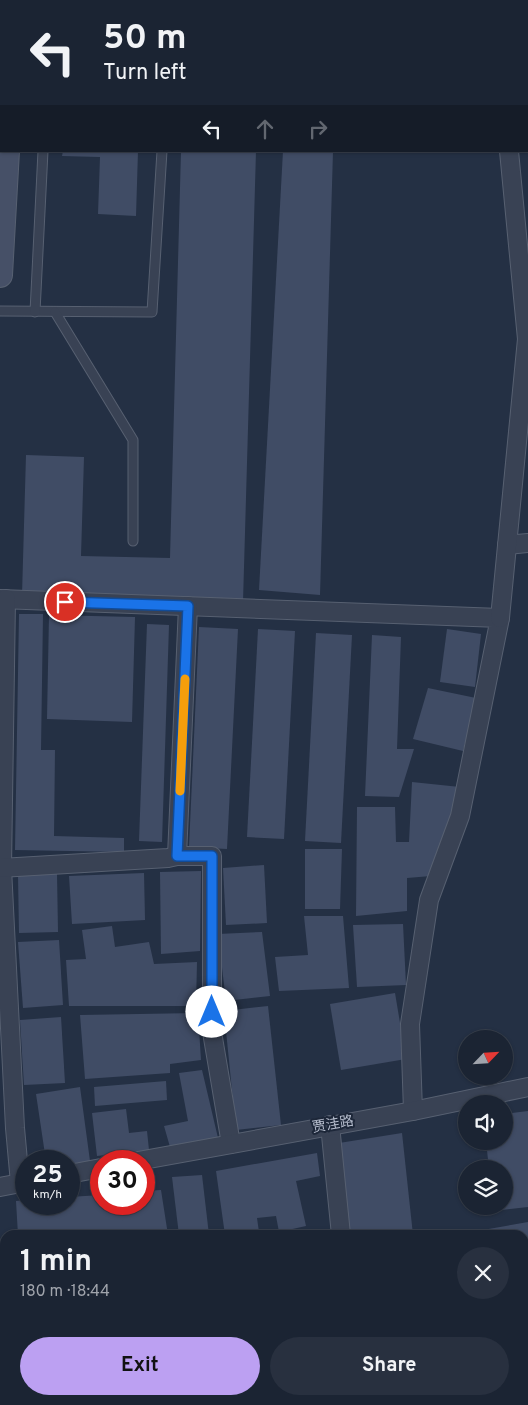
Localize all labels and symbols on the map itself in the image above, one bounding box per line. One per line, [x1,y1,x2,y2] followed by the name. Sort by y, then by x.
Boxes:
[44,581,86,623] pin
[185,985,237,1037] position arrow
[458,1030,512,1085] north arrow
[311,1113,355,1137] street label: 贾洼路
[90,1150,155,1215] speed limit sign: 30

